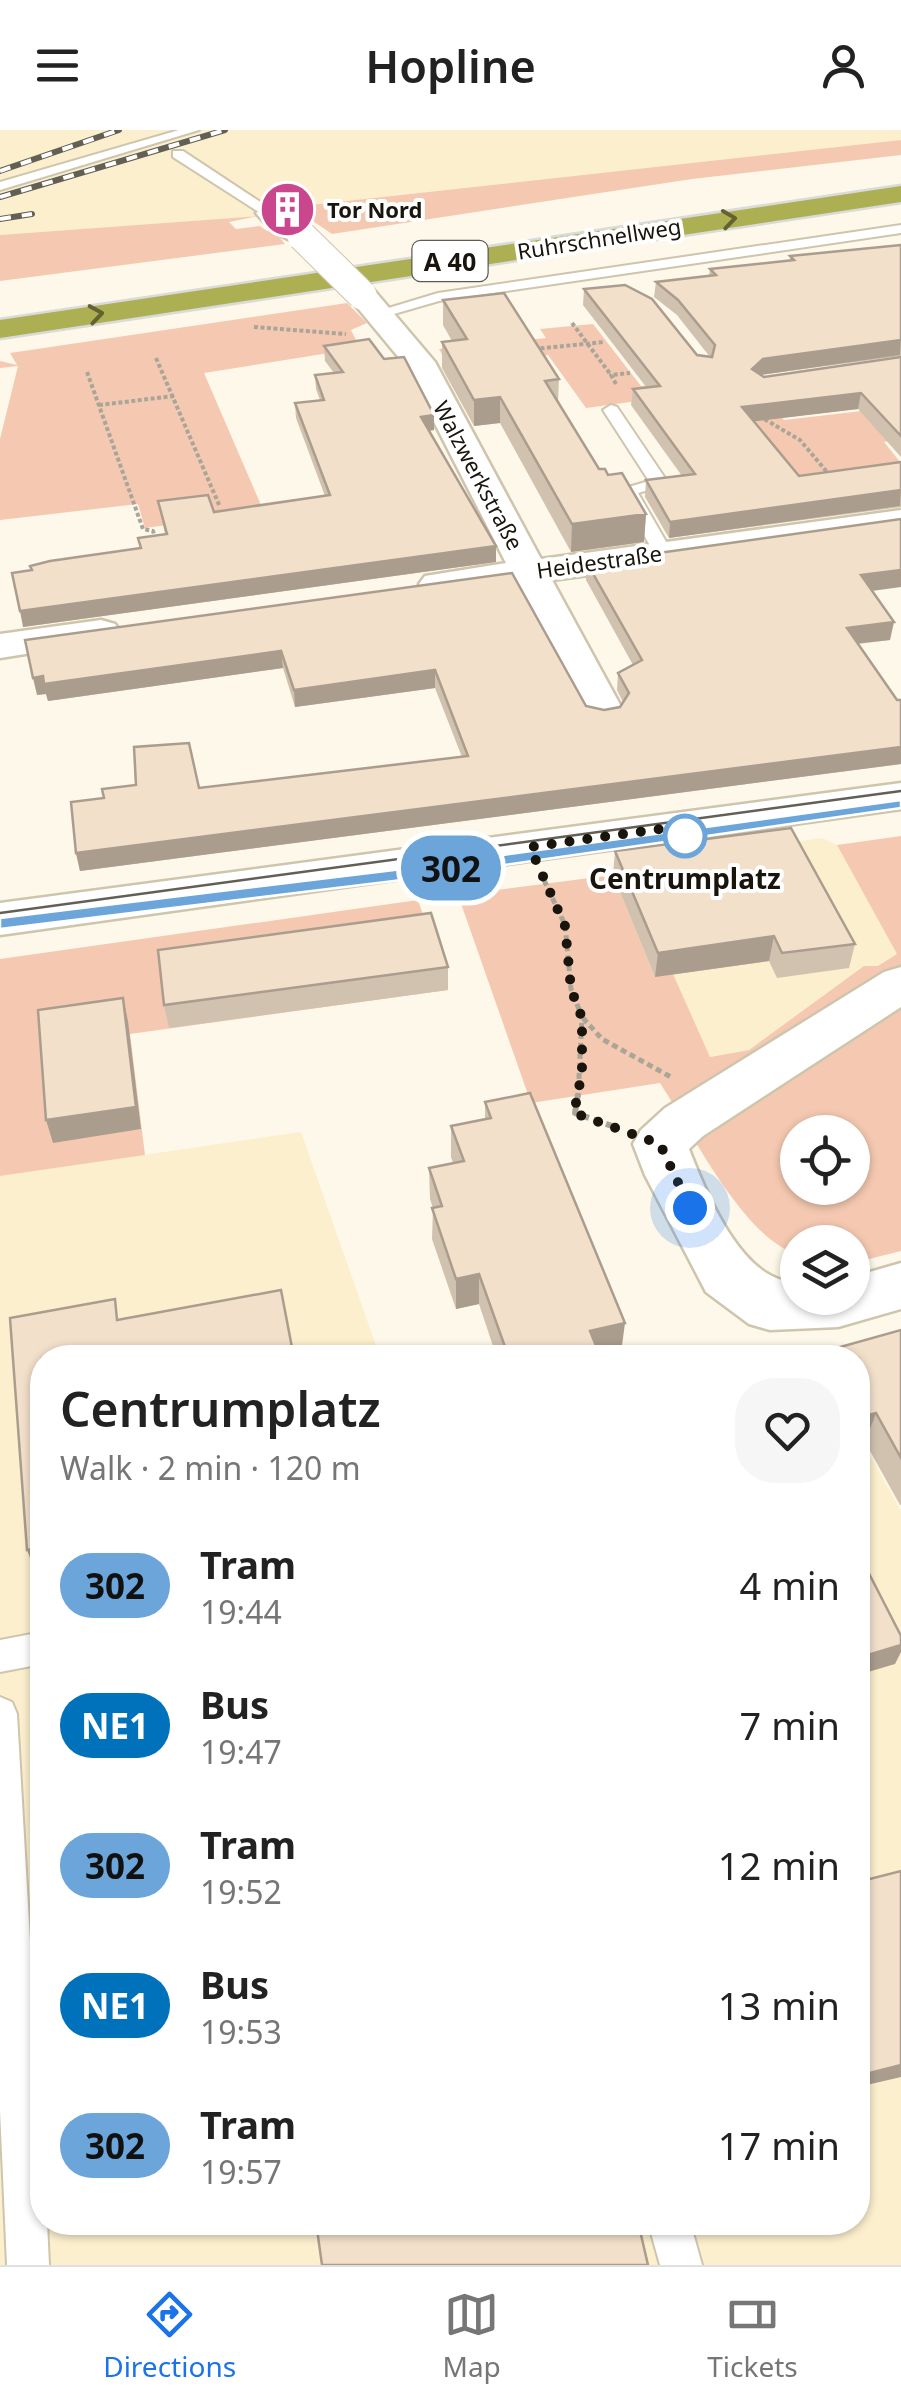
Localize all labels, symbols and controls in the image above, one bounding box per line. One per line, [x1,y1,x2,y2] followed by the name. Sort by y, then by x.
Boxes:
[365,35,536,96] text: Hopline
[30,38,85,93] icon: menu
[816,38,871,93] icon: person
[258,179,318,239] building icon: Tor Nord
[327,194,422,224] place label: Tor Nord
[721,209,738,230] one-way arrow
[515,210,683,266] street label: Ruhrschnellweg
[412,241,488,281] road number: A 40
[88,305,105,326] one-way arrow
[427,395,531,555] street label: Walzwerkstraße
[534,537,664,585] street label: Heidestraße
[664,815,706,857] marker: Centrumplatz
[394,836,508,900] line badge: 302
[421,845,481,892] text: 302
[589,859,781,897] place label: Centrumplatz
[780,1115,870,1315] map controls
[780,1115,870,1205] button: locate
[665,1183,715,1233] your location
[780,1225,870,1315] button: layers
[60,1376,381,1441] text: Centrumplatz
[735,1378,840,1483] button: heart
[60,1446,361,1489] text: Walk · 2 min · 120 m
[200,1538,296,1590] text: Tram
[740,1559,840,1611] text: 4 min
[85,1562,145,1609] text: 302
[200,1590,282,1633] text: 19:44
[200,1678,269,1730] text: Bus
[740,1699,840,1751] text: 7 min
[81,1702,149,1749] text: NE1
[200,1730,282,1773] text: 19:47
[200,1818,296,1870] text: Tram
[718,1839,840,1891] text: 12 min
[85,1842,145,1889] text: 302
[200,1870,282,1913] text: 19:52
[200,1958,269,2010] text: Bus
[718,1979,840,2031] text: 13 min
[81,1982,149,2029] text: NE1
[200,2010,282,2053] text: 19:53
[200,2098,296,2150] text: Tram
[718,2119,840,2171] text: 17 min
[85,2122,145,2169] text: 302
[200,2150,282,2193] text: 19:57
[103,2287,236,2385] tab: Directions
[443,2287,501,2385] tab: Map
[707,2287,798,2385] tab: Tickets

